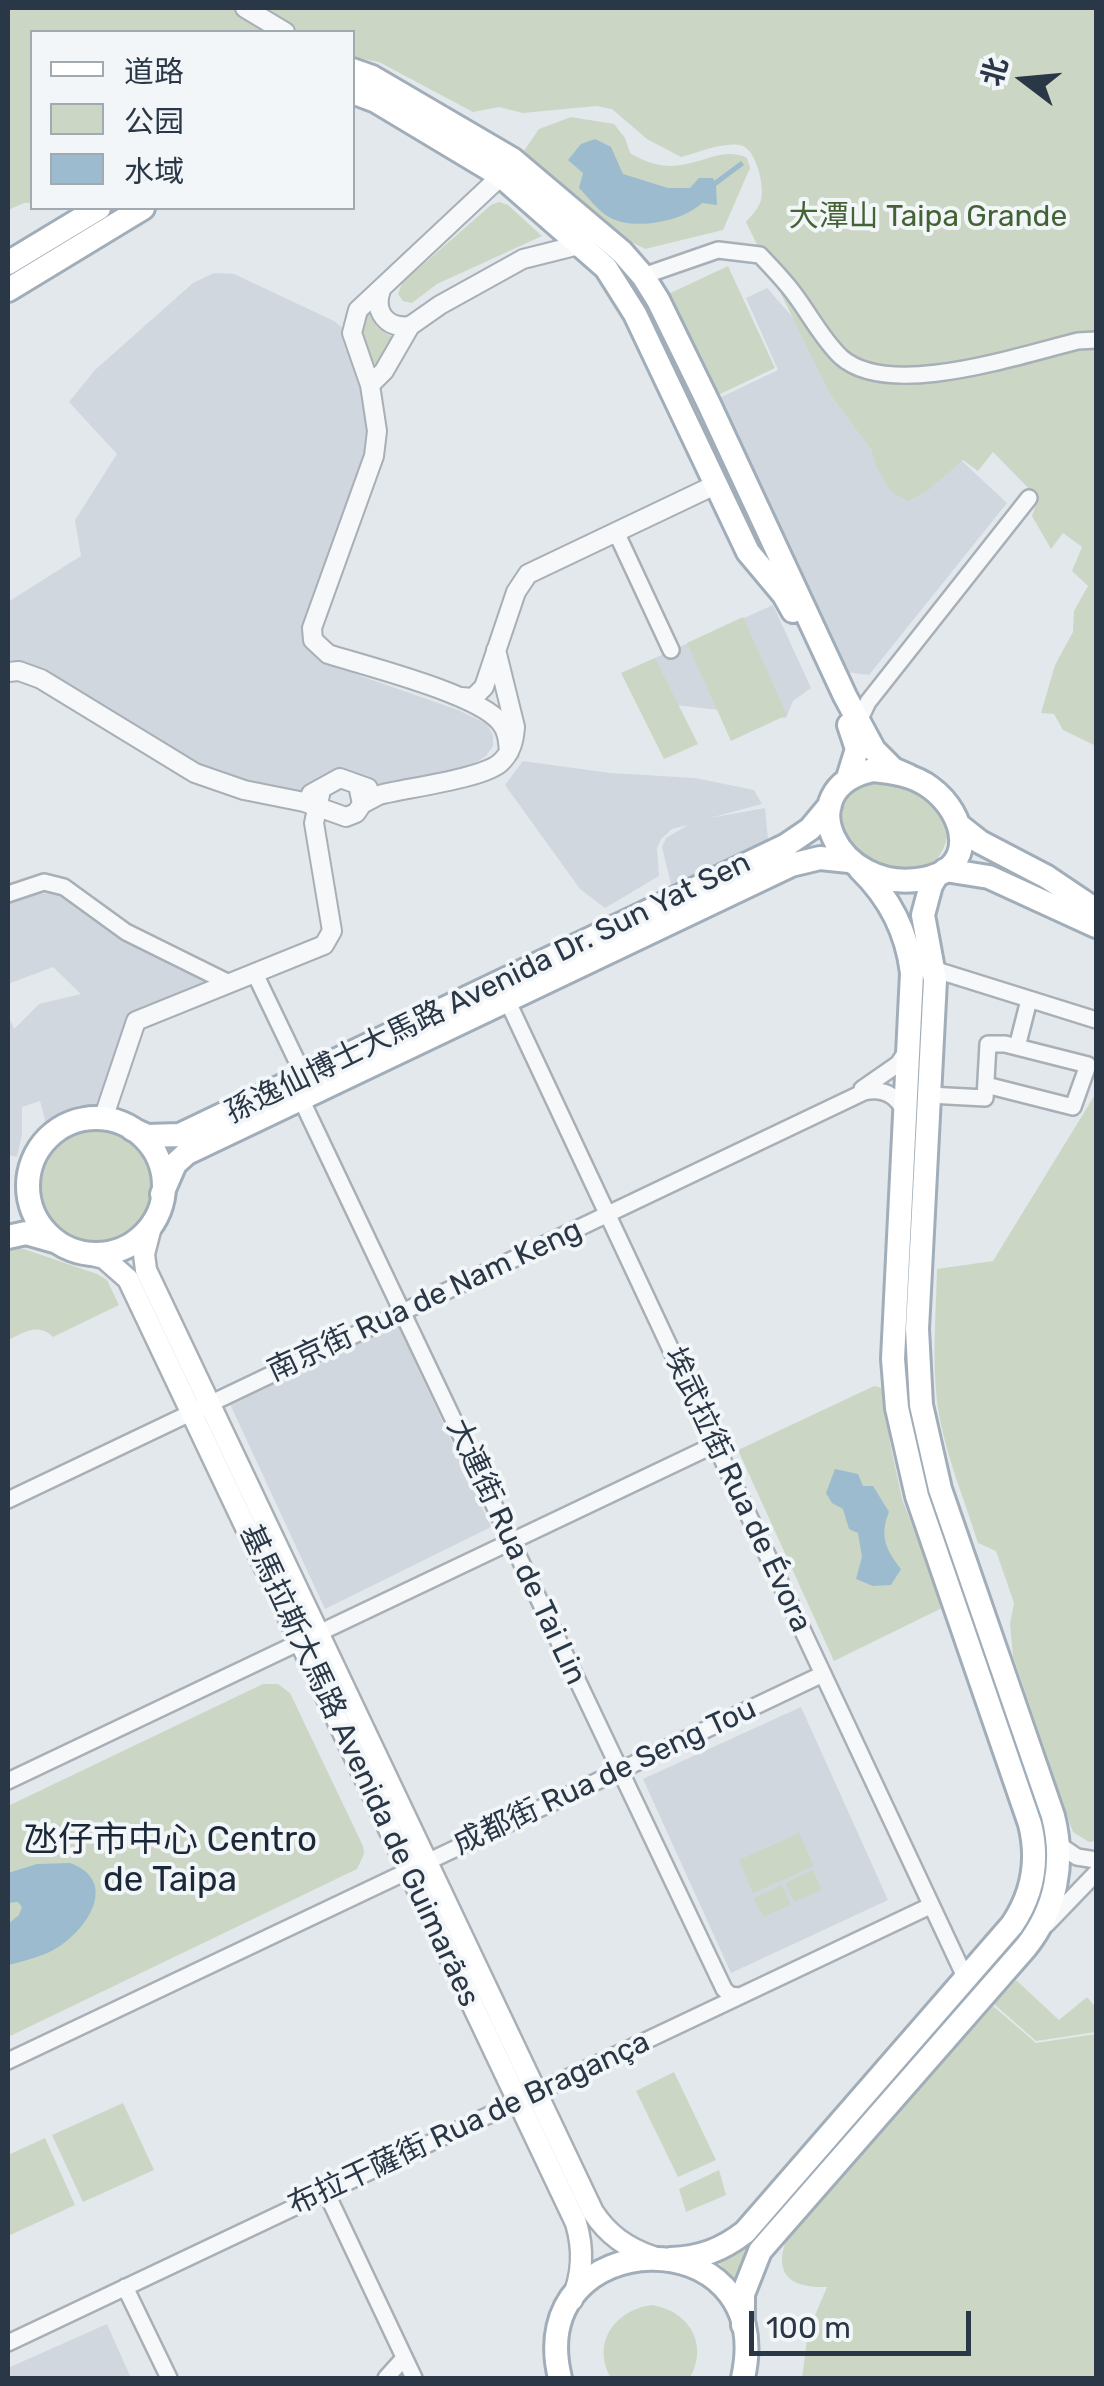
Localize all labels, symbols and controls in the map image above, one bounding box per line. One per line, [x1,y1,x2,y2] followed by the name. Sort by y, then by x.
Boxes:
[30,30,355,210] legend
[974,30,1074,130] north arrow
[124,54,184,90] text: 道路
[975,54,1014,90] text: 北
[124,104,184,140] text: 公园
[124,154,184,190] text: 水域
[789,199,1067,235] park label: 大潭山 Taipa Grande
[220,845,756,1131] street label: 孫逸仙博士大馬路 Avenida Dr. Sun Yat Sen
[262,1212,588,1390] street label: 南京街 Rua de Nam Keng
[655,1342,819,1638] street label: 埃武拉街 Rua de Évora
[439,1413,593,1691] street label: 大連街 Rua de Tai Lin
[231,1519,487,2013] street label: 基馬拉斯大馬路 Avenida de Guimarães
[448,1691,762,1863] street label: 成都街 Rua de Seng Tou
[23,1820,317,1902] district label: 氹仔市中心 Centro de Taipa
[283,2024,655,2224] street label: 布拉干薩街 Rua de Bragança
[754,2291,976,2353] scale bar
[766,2310,851,2346] text: 100 m

